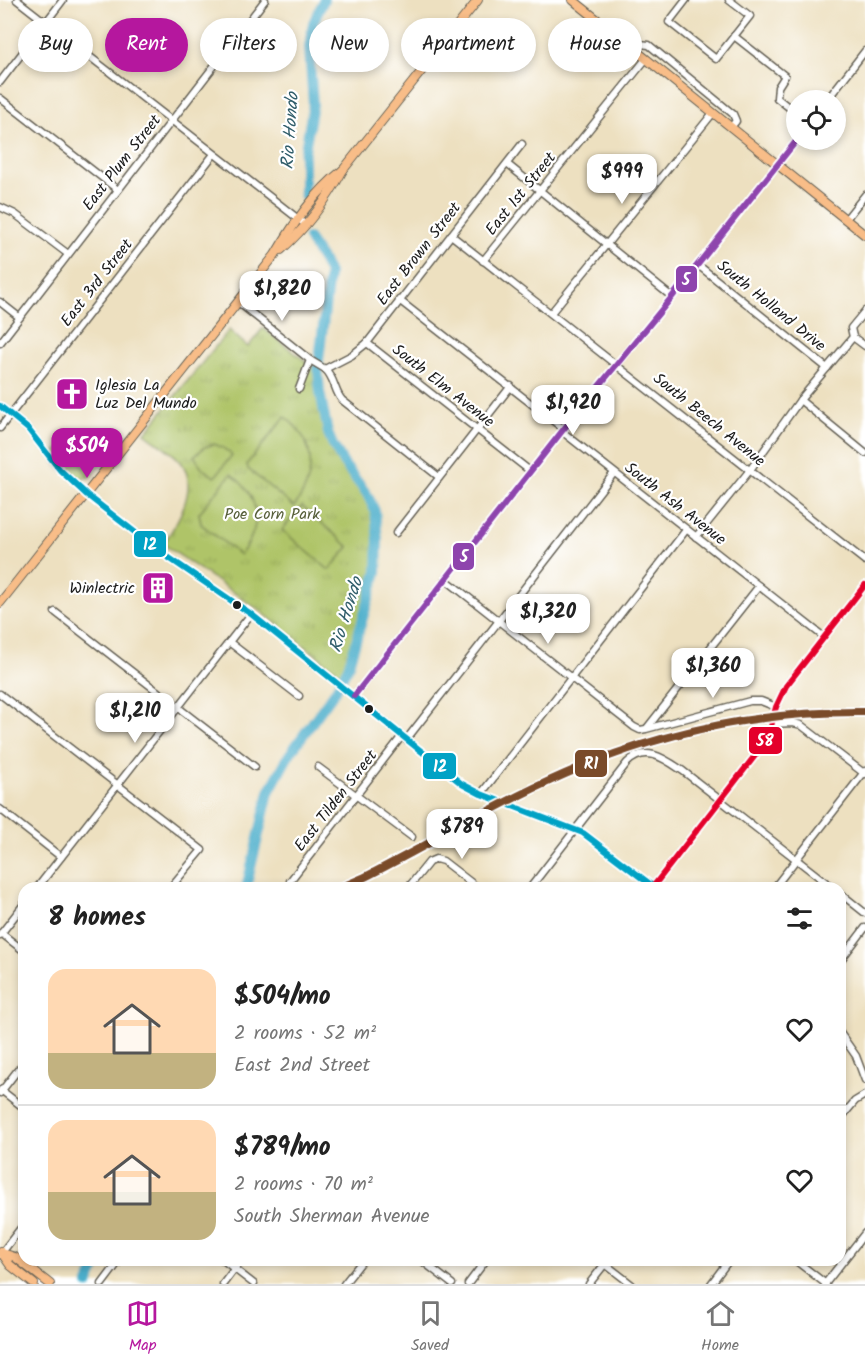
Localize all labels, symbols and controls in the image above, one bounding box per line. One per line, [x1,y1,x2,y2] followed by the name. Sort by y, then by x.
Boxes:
[18,18,93,72] chip: Buy
[105,18,188,72] chip: Rent
[200,18,297,72] chip: Filters
[309,18,389,72] chip: New
[401,18,536,72] chip: Apartment
[548,18,642,72] chip: House
[274,90,308,170] water label: Rio Hondo
[786,90,846,150] map controls
[786,90,846,150] button: locate
[76,109,168,217] street label: East Plum Street
[479,146,563,241] street label: East 1st Street
[586,154,658,205] pin: $999
[601,157,643,189] text: $999
[371,196,468,311] street label: East Brown Street
[55,233,140,332] street label: East 3rd Street
[711,254,831,358] street label: South Holland Drive
[675,265,698,293] line badge: 5
[681,268,692,293] text: 5
[233,271,331,322] pin: $1,820
[254,274,310,306] text: $1,820
[386,338,500,434] street label: South Elm Avenue
[647,367,771,473] street label: South Beech Avenue
[95,373,197,416] place label: Iglesia La Luz Del Mundo
[54,376,90,412] church icon: Iglesia La Luz Del Mundo
[524,385,622,436] pin: $1,920
[545,388,601,420] text: $1,920
[51,428,123,479] pin: $504
[65,431,109,463] text: $504
[619,456,731,552] street label: South Ash Avenue
[224,502,320,527] park label: Poe Corn Park
[133,530,167,558] line badge: 12
[143,533,157,558] text: 12
[452,542,475,571] line badge: 5
[459,545,470,570] text: 5
[140,570,176,606] building icon: Winlectric
[322,572,373,656] water label: Rio Hondo
[69,576,135,601] place label: Winlectric
[499,594,597,645] pin: $1,320
[520,597,576,629] text: $1,320
[231,599,243,611] unlabelled marker
[664,648,762,699] pin: $1,360
[685,651,741,683] text: $1,360
[86,693,184,744] pin: $1,210
[109,696,161,728] text: $1,210
[363,703,375,715] unlabelled marker
[748,726,783,755] line badge: 58
[755,729,774,754] text: 58
[288,744,384,857] street label: East Tilden Street
[574,749,608,778] line badge: R1
[422,752,457,780] line badge: 12
[584,752,598,777] text: R1
[433,755,447,780] text: 12
[426,809,498,860] pin: $789
[440,812,484,844] text: $789
[48,897,146,939] text: 8 homes
[783,902,816,935] icon: filters
[234,976,331,1018] text: $504/mo
[96,993,168,1065] icon: home
[783,1013,816,1046] icon: heart
[234,1018,376,1050] text: 2 rooms · 52 m²
[234,1050,370,1082] text: East 2nd Street
[234,1127,331,1169] text: $789/mo
[96,1144,168,1216] icon: home
[783,1164,816,1197] icon: heart
[234,1169,373,1201] text: 2 rooms · 70 m²
[234,1201,430,1233] text: South Sherman Avenue
[126,1297,159,1358] tab: Map
[411,1297,449,1358] tab: Saved
[701,1297,739,1358] tab: Home

